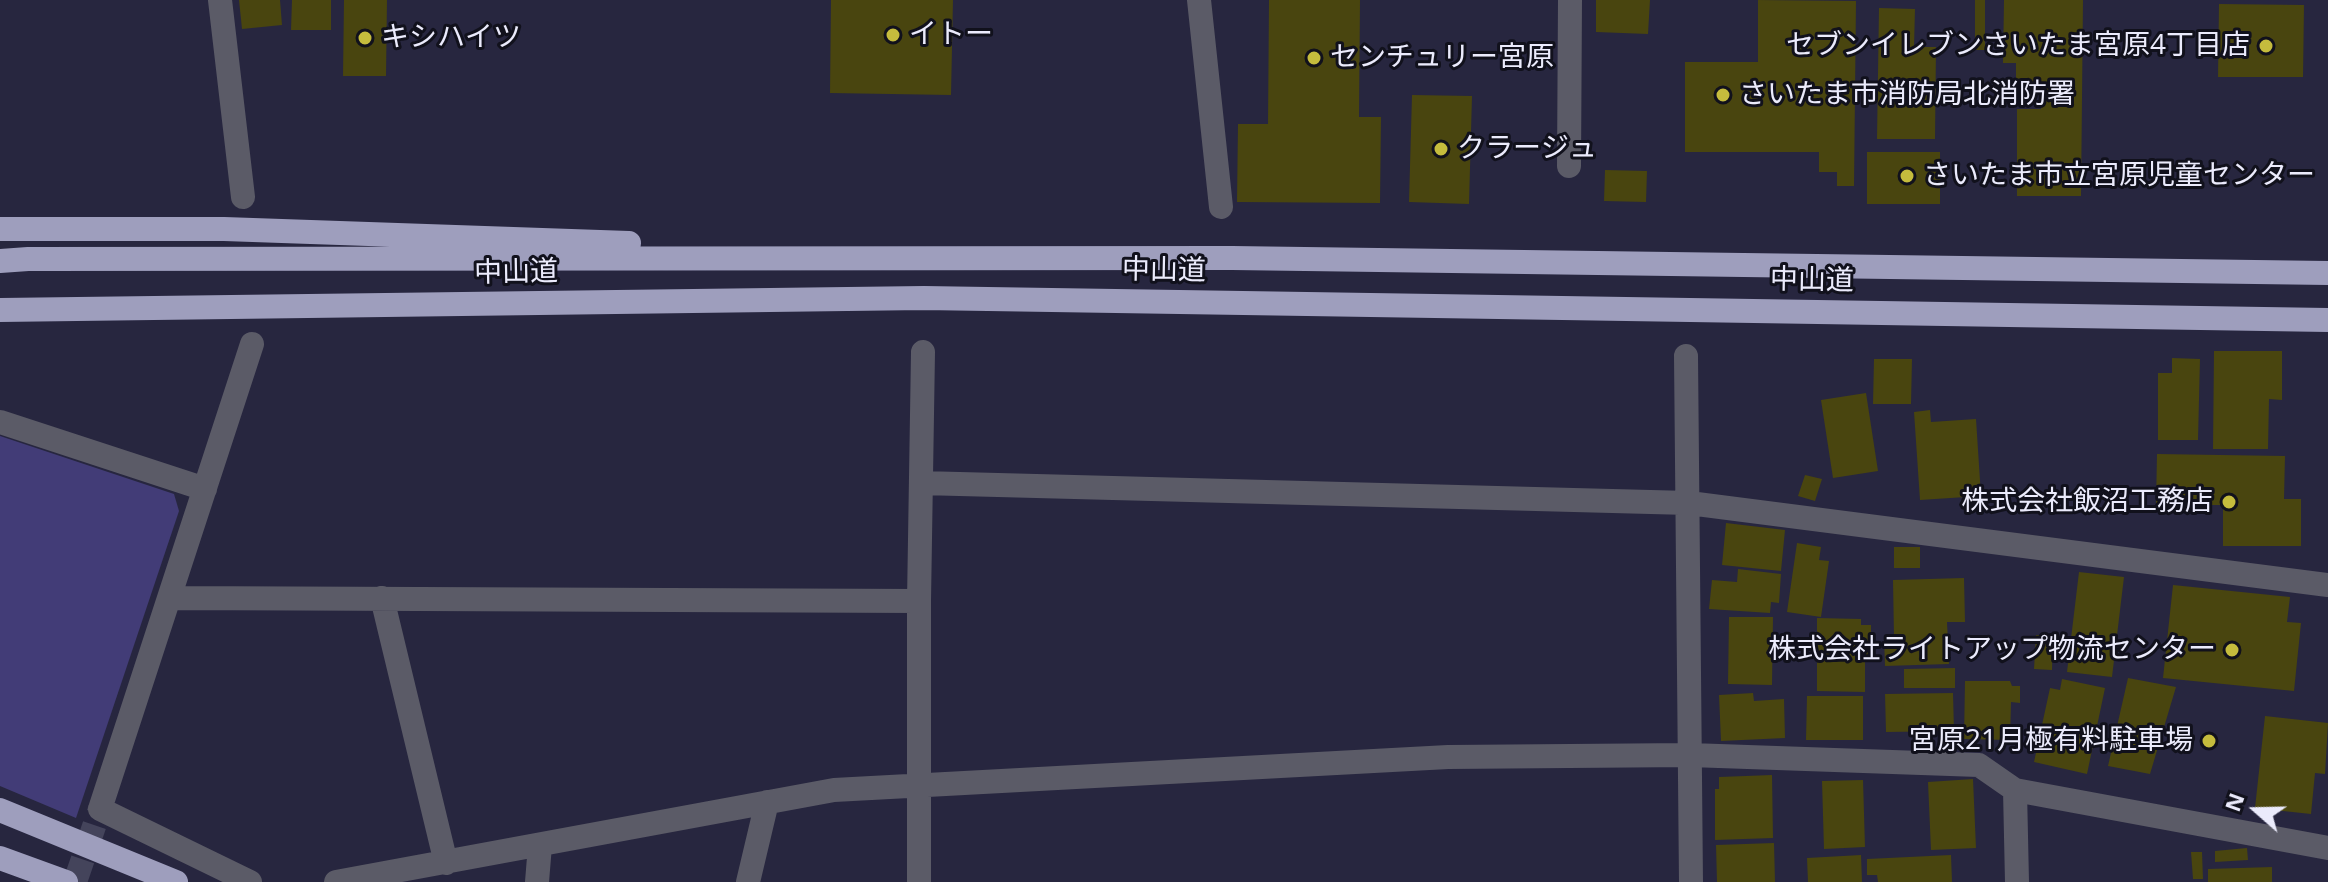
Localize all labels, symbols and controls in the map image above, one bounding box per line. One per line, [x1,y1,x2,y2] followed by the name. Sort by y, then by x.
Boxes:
[909,18,993,52] place label: イトー
[381,21,521,55] place label: キシハイツ
[884,26,902,44] marker: イトー
[356,29,374,47] marker: キシハイツ
[1786,29,2250,63] place label: セブンイレブンさいたま宮原4丁目店
[2257,37,2275,55] marker: セブンイレブンさいたま宮原4丁目店
[1330,41,1554,75] place label: センチュリー宮原
[1305,49,1323,67] marker: センチュリー宮原
[1739,78,2075,112] place label: さいたま市消防局北消防署
[1714,86,1732,104] marker: さいたま市消防局北消防署
[1457,132,1597,166] place label: クラージュ
[1432,140,1450,158] marker: クラージュ
[1923,159,2315,193] place label: さいたま市立宮原児童センター
[1898,167,1916,185] marker: さいたま市立宮原児童センター
[1122,253,1206,289] street label: 中山道
[474,255,558,291] street label: 中山道
[1770,263,1854,299] street label: 中山道
[1961,485,2213,519] place label: 株式会社飯沼工務店
[2220,493,2238,511] marker: 株式会社飯沼工務店
[1768,633,2216,667] place label: 株式会社ライトアップ物流センター
[2223,641,2241,659] marker: 株式会社ライトアップ物流センター
[1909,724,2193,758] place label: 宮原21月極有料駐車場
[2200,732,2218,750] marker: 宮原21月極有料駐車場
[2216,770,2296,850] north arrow
[2216,788,2251,815] text: N

